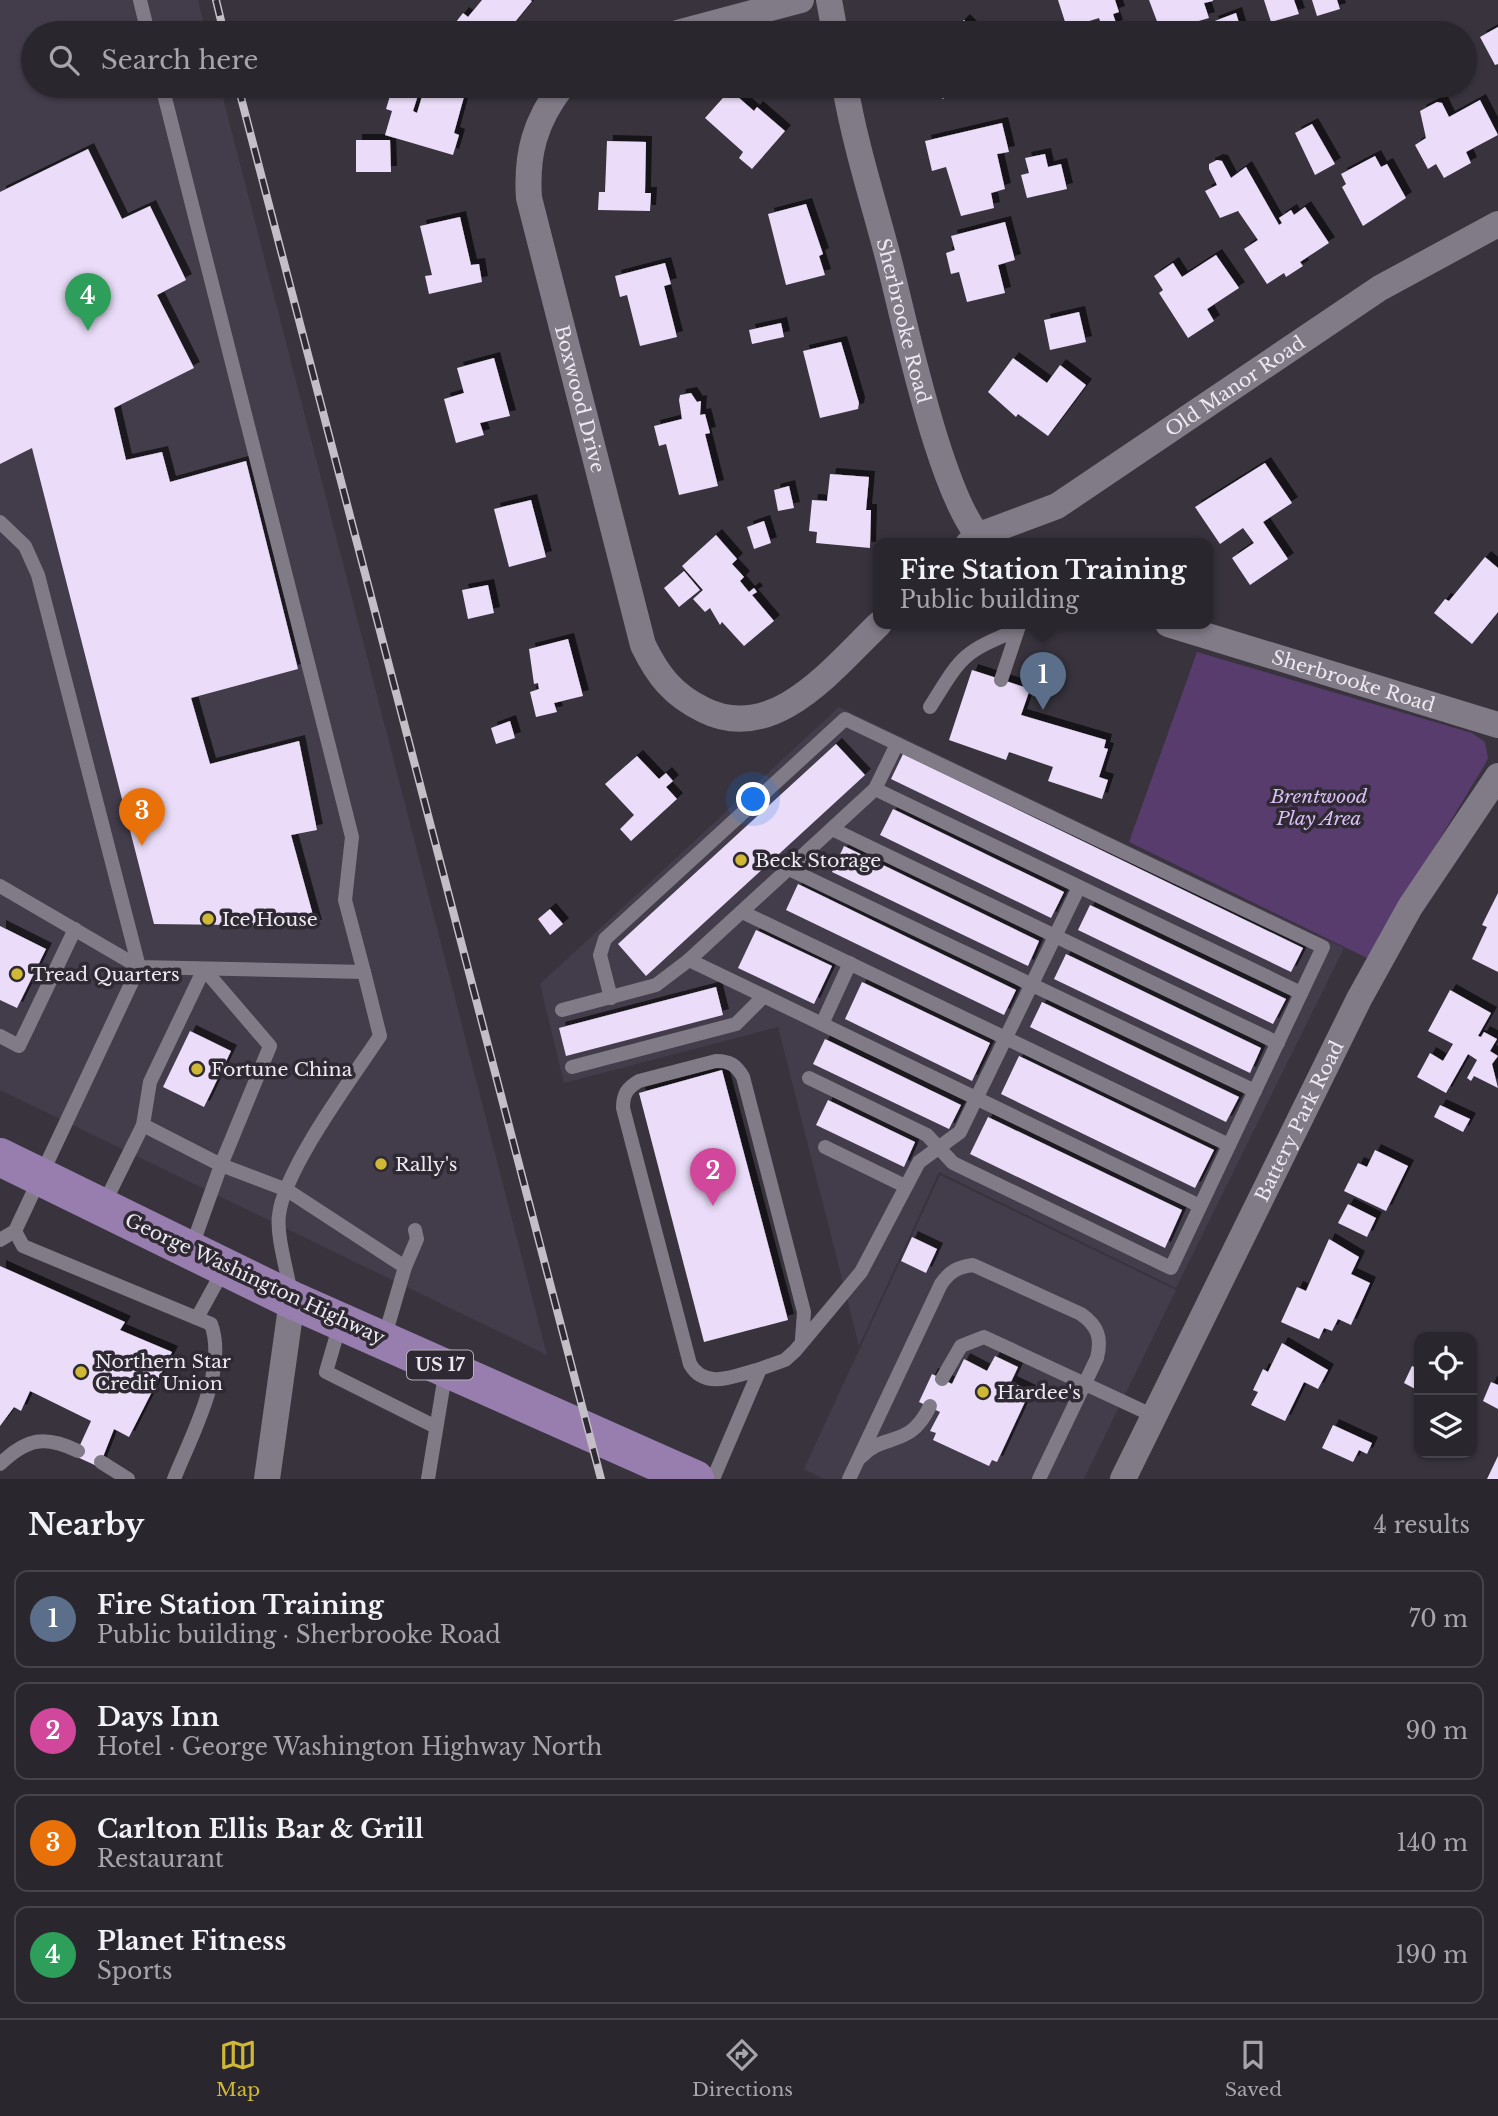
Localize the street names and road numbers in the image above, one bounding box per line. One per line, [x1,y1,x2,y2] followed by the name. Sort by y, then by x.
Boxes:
[872,236,936,406] street label: Sherbrooke Road
[550,323,610,475] street label: Boxwood Drive
[1161,331,1309,441] street label: Old Manor Road
[1269,645,1438,717] street label: Sherbrooke Road
[1250,1037,1348,1205] street label: Battery Park Road
[121,1209,389,1349] street label: George Washington Highway
[407,1350,473,1380] road number: US 17

